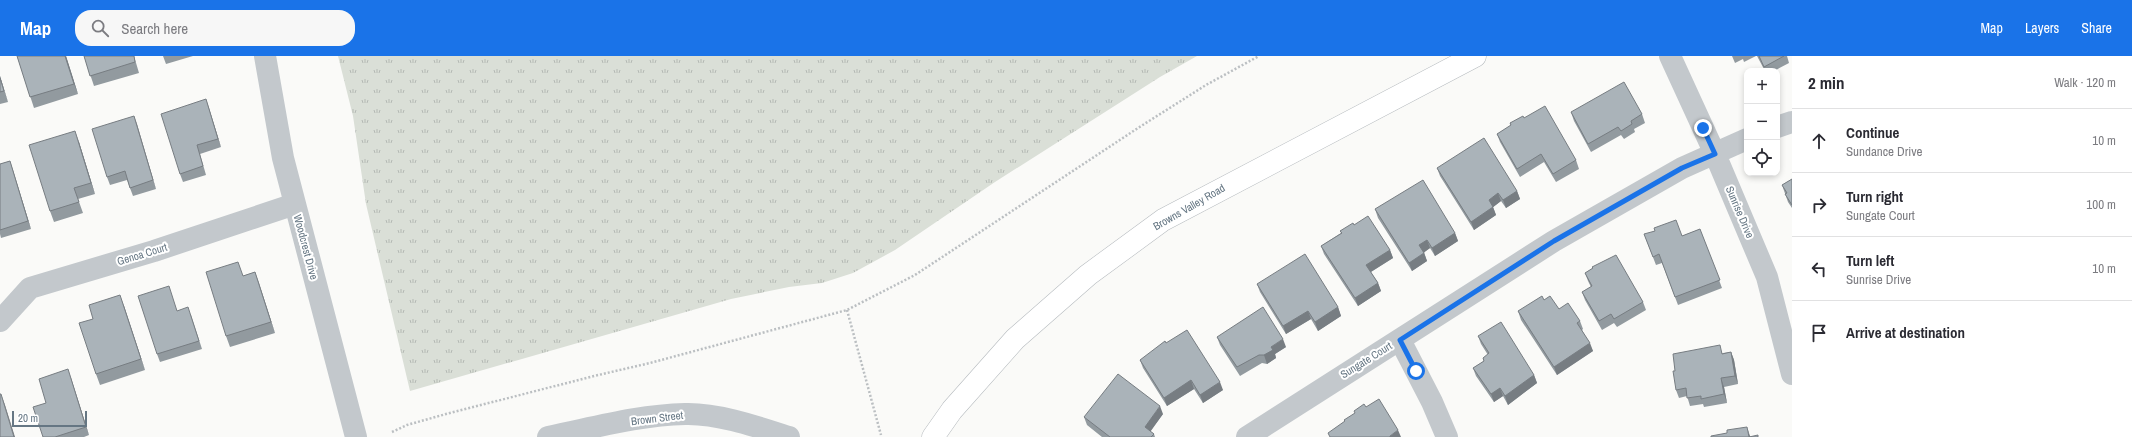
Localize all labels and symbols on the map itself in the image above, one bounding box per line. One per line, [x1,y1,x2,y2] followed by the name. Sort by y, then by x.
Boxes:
[1694,119,1712,137] route end
[1151,181,1227,233] street label: Browns Valley Road
[1723,184,1757,240] street label: Sunrise Drive
[291,213,321,281] street label: Woodcrest Drive
[115,240,169,268] street label: Genoa Court
[1338,338,1395,381] street label: Sungate Court
[1407,362,1425,380] route start
[630,408,684,428] street label: Brown Street
[12,409,87,428] scale bar

